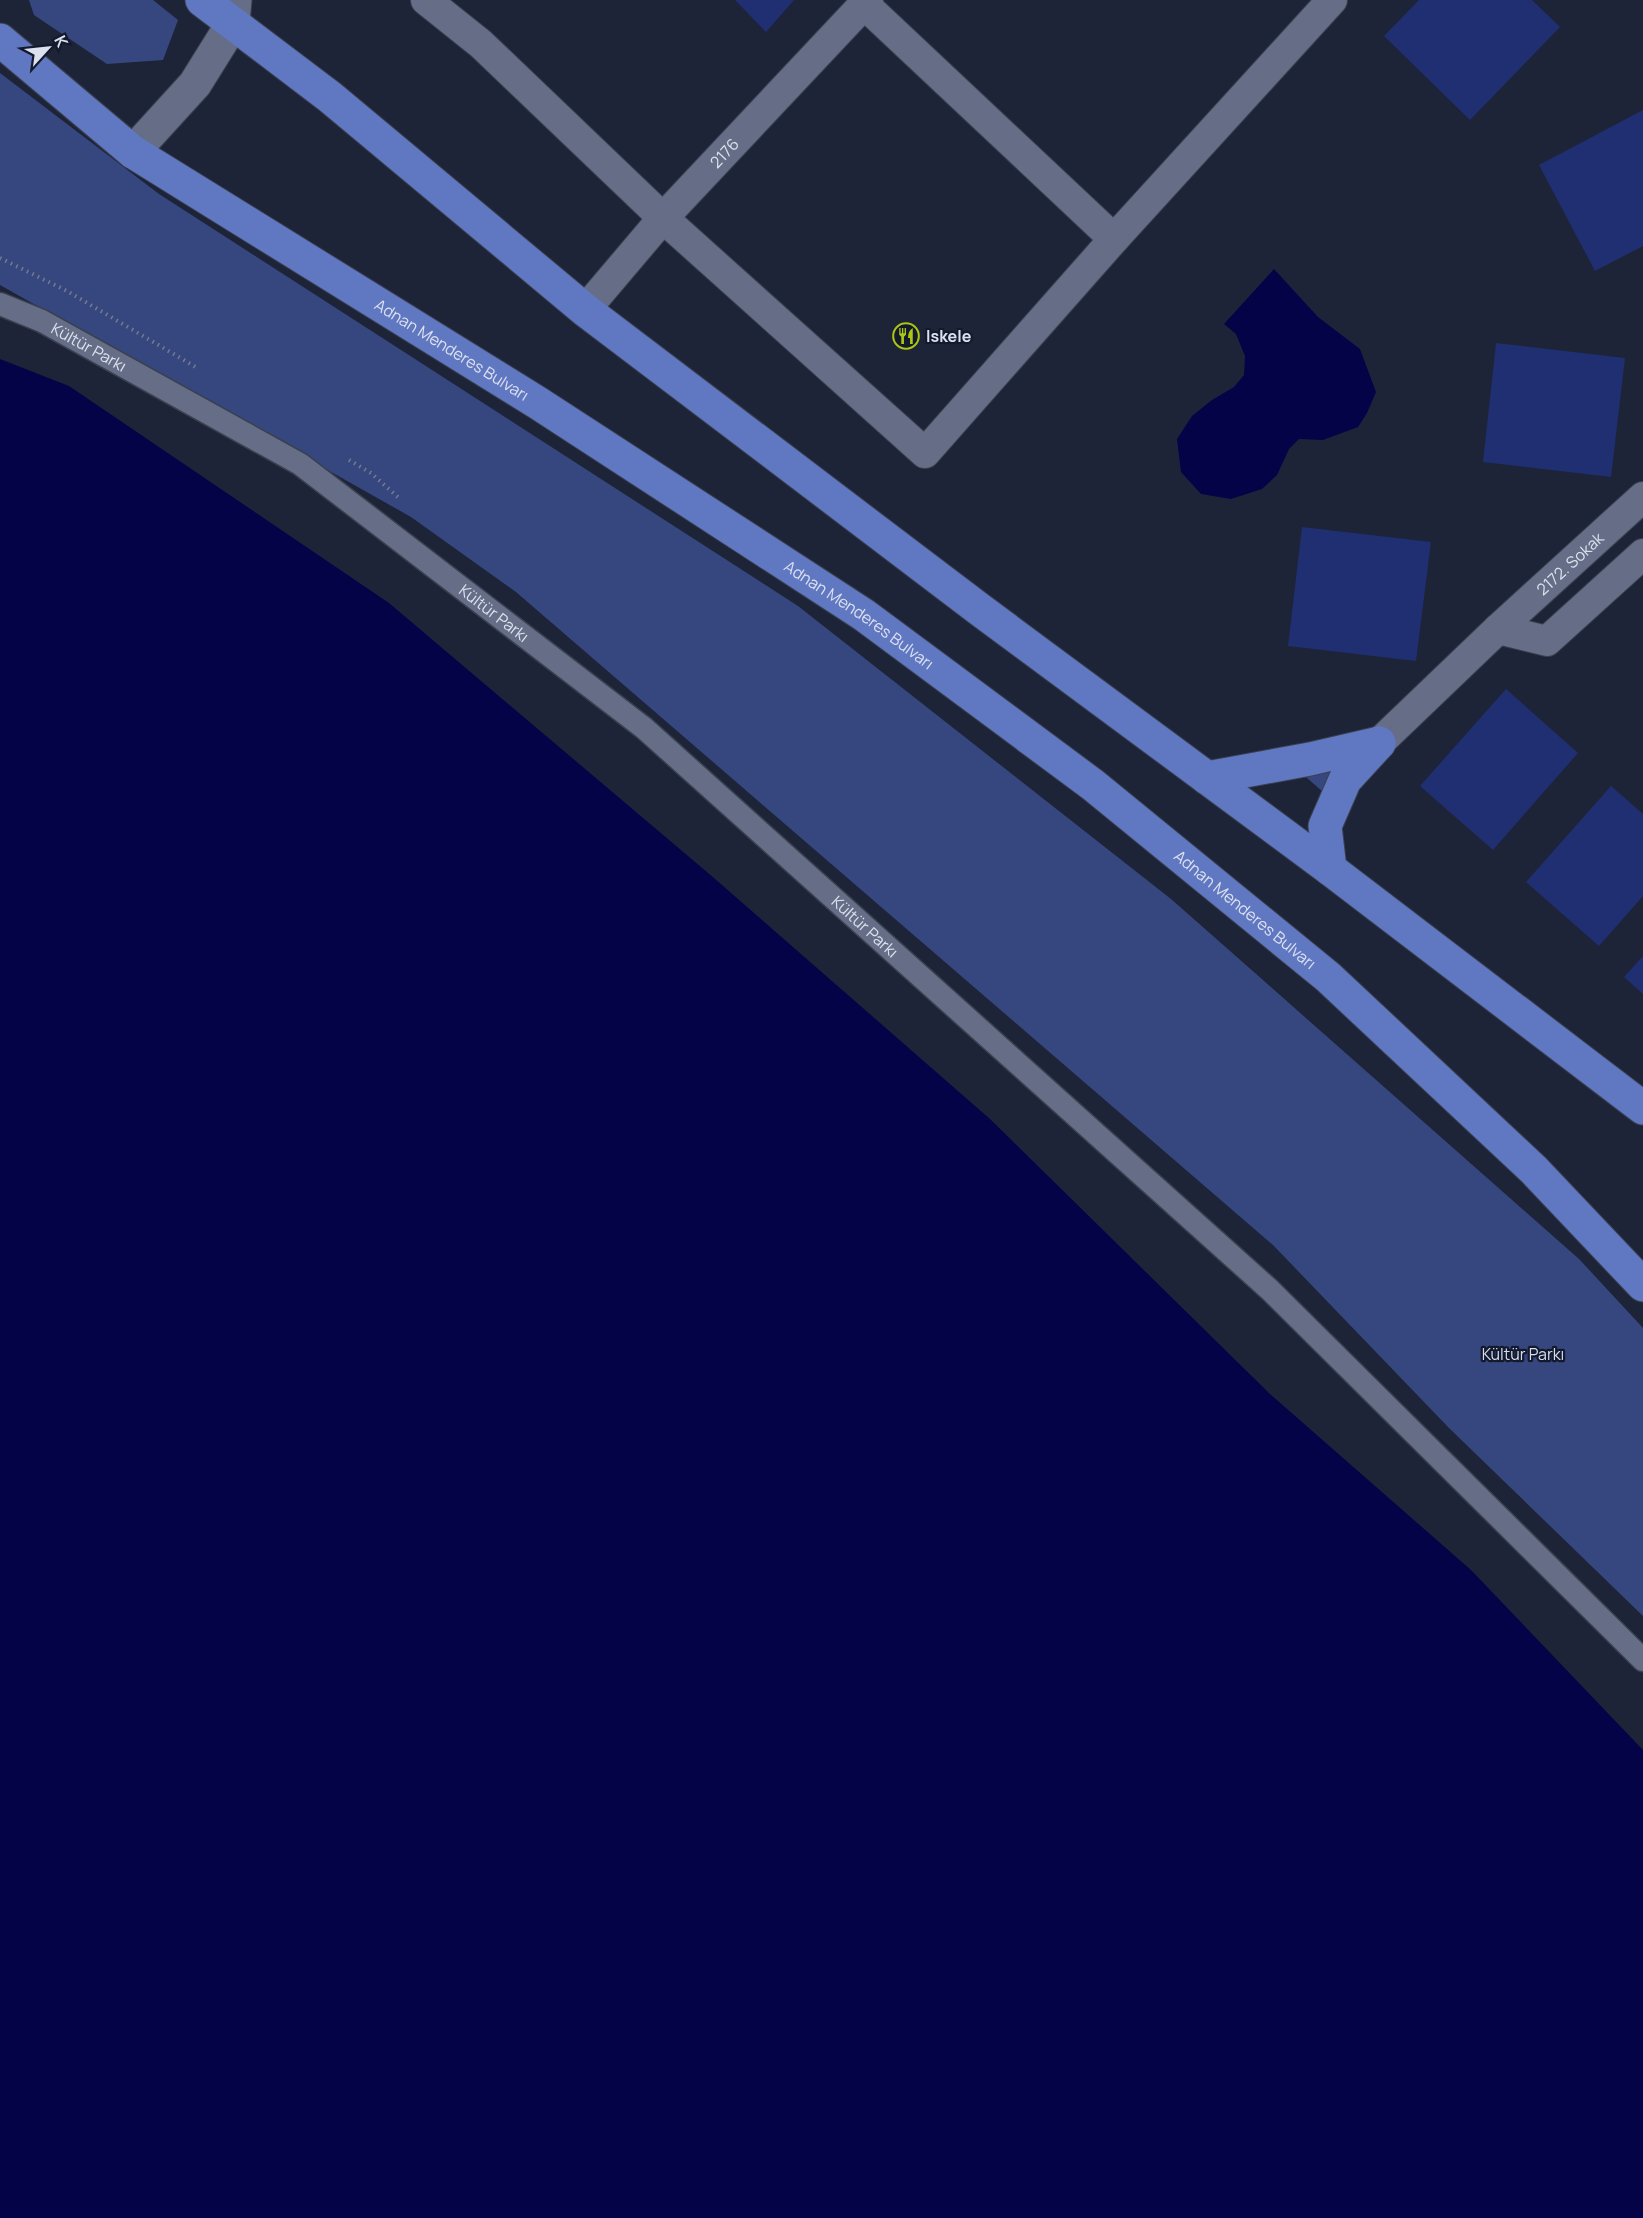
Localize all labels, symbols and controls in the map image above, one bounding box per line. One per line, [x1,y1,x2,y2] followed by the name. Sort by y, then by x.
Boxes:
[18,18,78,78] north arrow
[49,32,74,51] text: K
[705,133,744,173] street label: 2176
[371,294,533,406] street label: Adnan Menderes Bulvarı
[47,317,130,377] street label: Kültür Parkı
[891,321,921,351] restaurant icon: Iskele
[926,325,972,347] place label: Iskele
[1531,526,1609,600] street label: 2172. Sokak
[780,555,938,674] street label: Adnan Menderes Bulvarı
[455,579,534,647] street label: Kültür Parkı
[1170,845,1321,974] street label: Adnan Menderes Bulvarı
[827,891,903,962] street label: Kültür Parkı
[1482,1343,1564,1365] park label: Kültür Parkı

